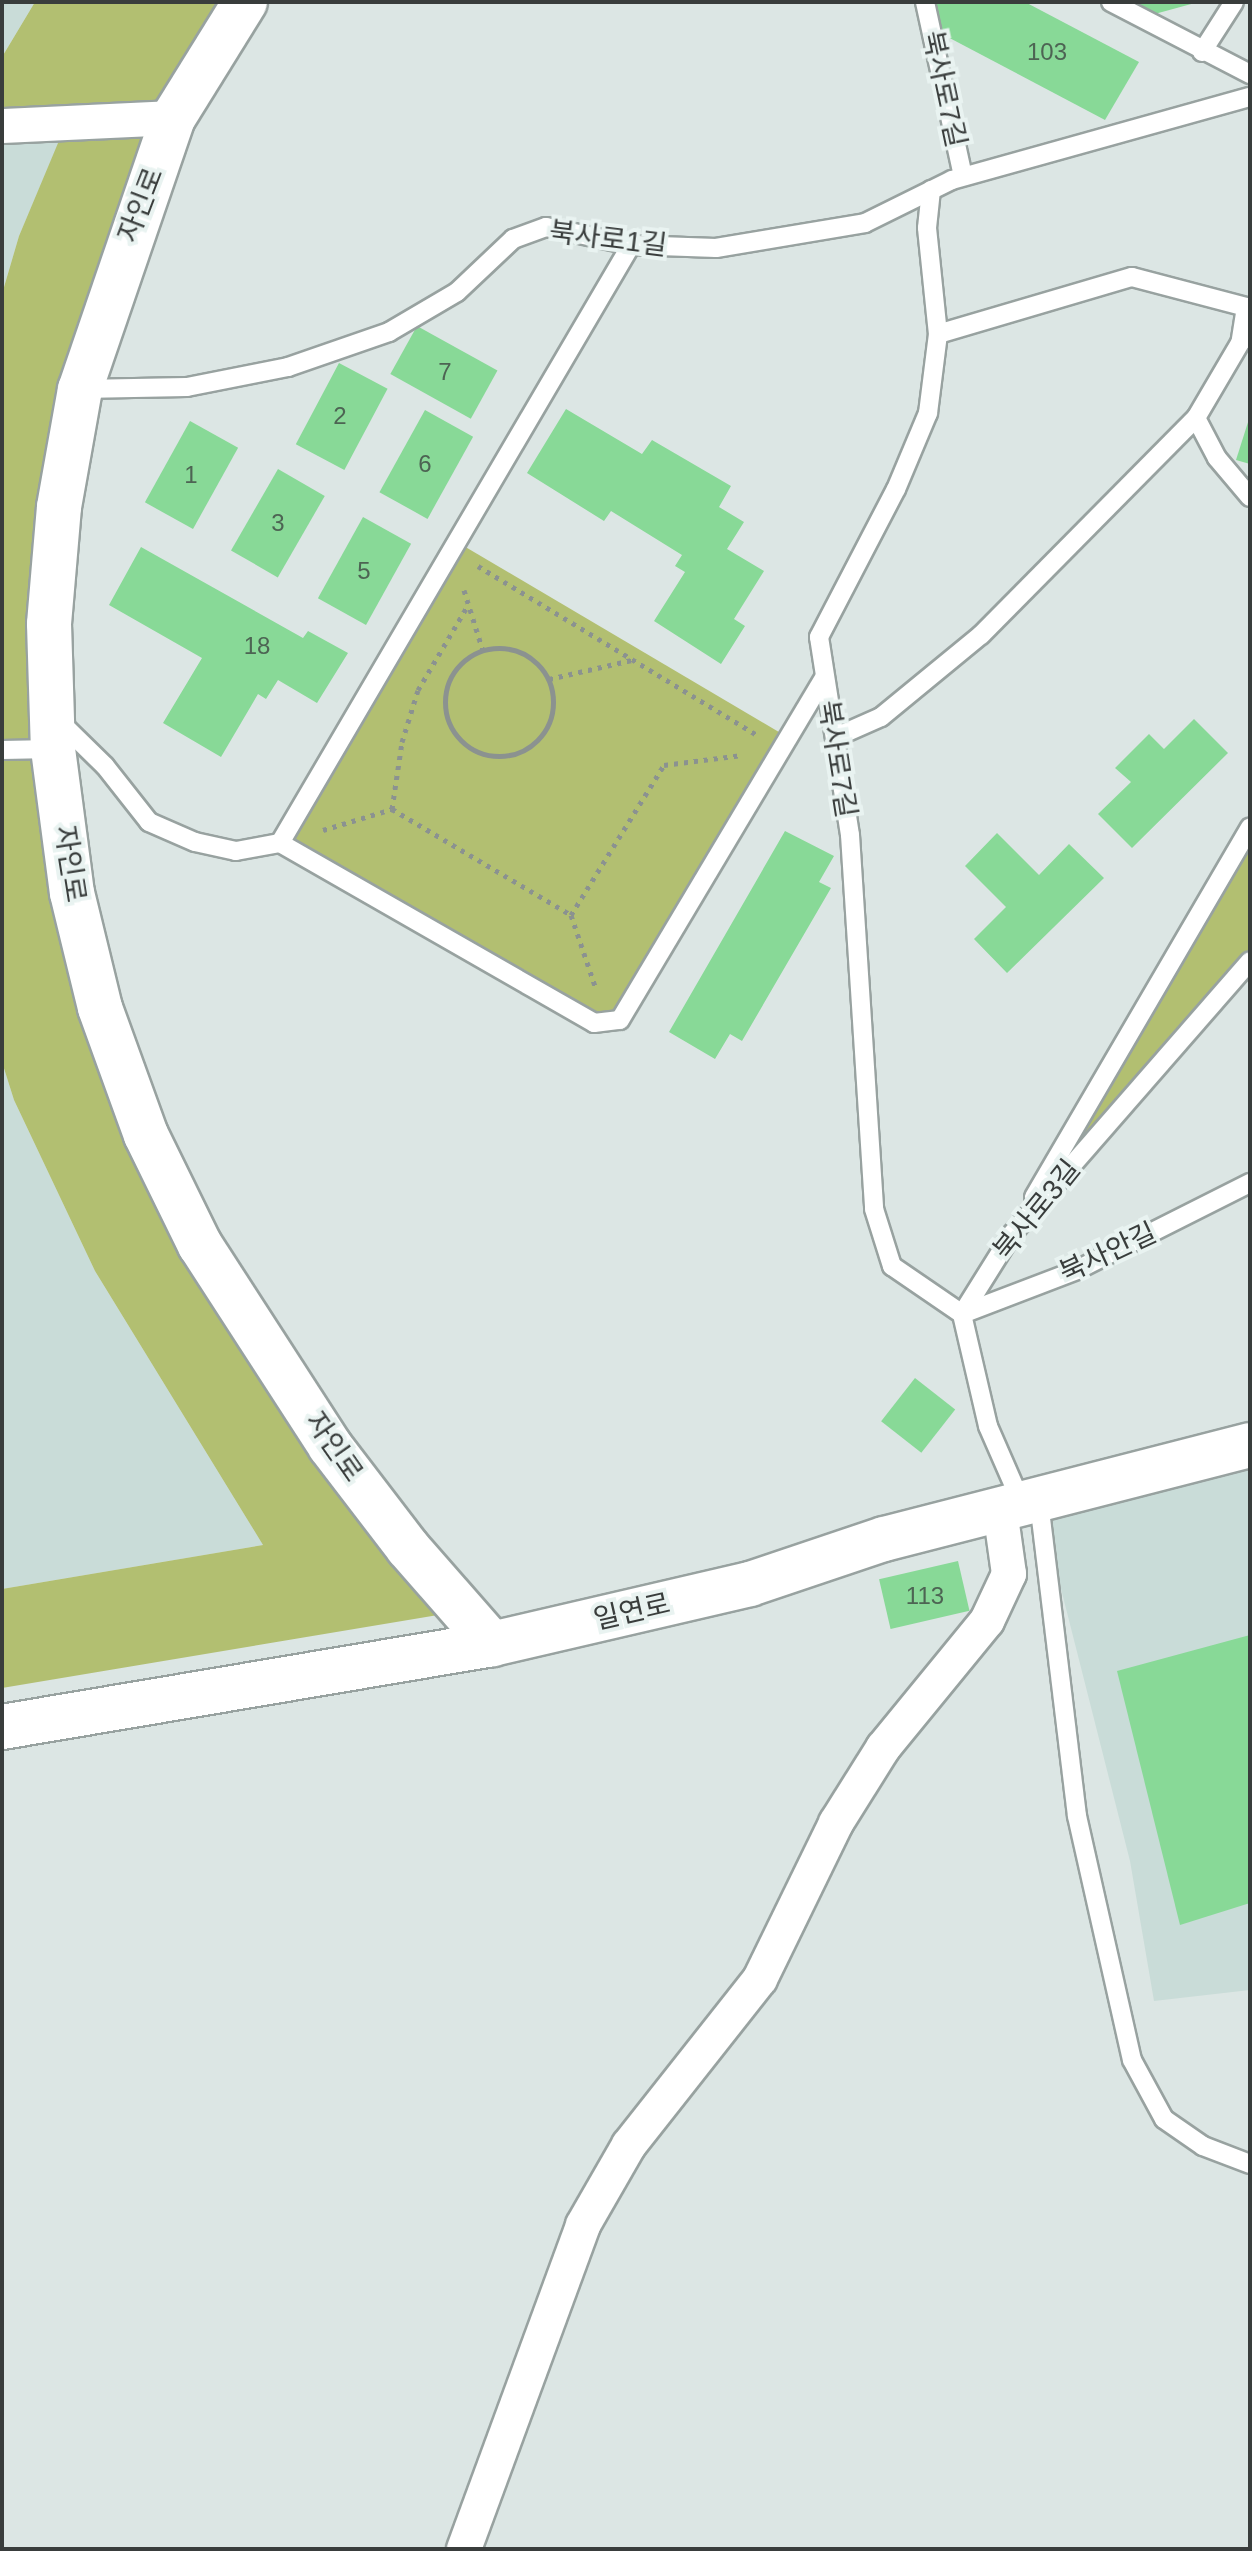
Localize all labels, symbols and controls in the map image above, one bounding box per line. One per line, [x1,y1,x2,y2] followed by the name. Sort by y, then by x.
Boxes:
[915,27,973,151] street label: 북사로7길
[1027,38,1067,66] house number: 103
[111,163,171,247] street label: 자인로
[547,215,669,263] street label: 북사로1길
[438,358,452,386] house number: 7
[333,402,347,430] house number: 2
[418,450,432,478] house number: 6
[184,461,198,489] house number: 1
[271,509,285,537] house number: 3
[357,557,371,585] house number: 5
[244,632,270,660] house number: 18
[811,698,863,820] street label: 북사로7길
[47,823,93,905] street label: 자인로
[987,1153,1087,1267] street label: 북사로3길
[1054,1216,1162,1290] street label: 북사안길
[298,1406,370,1488] street label: 자인로
[906,1582,944,1610] house number: 113
[591,1587,673,1637] street label: 일연로

